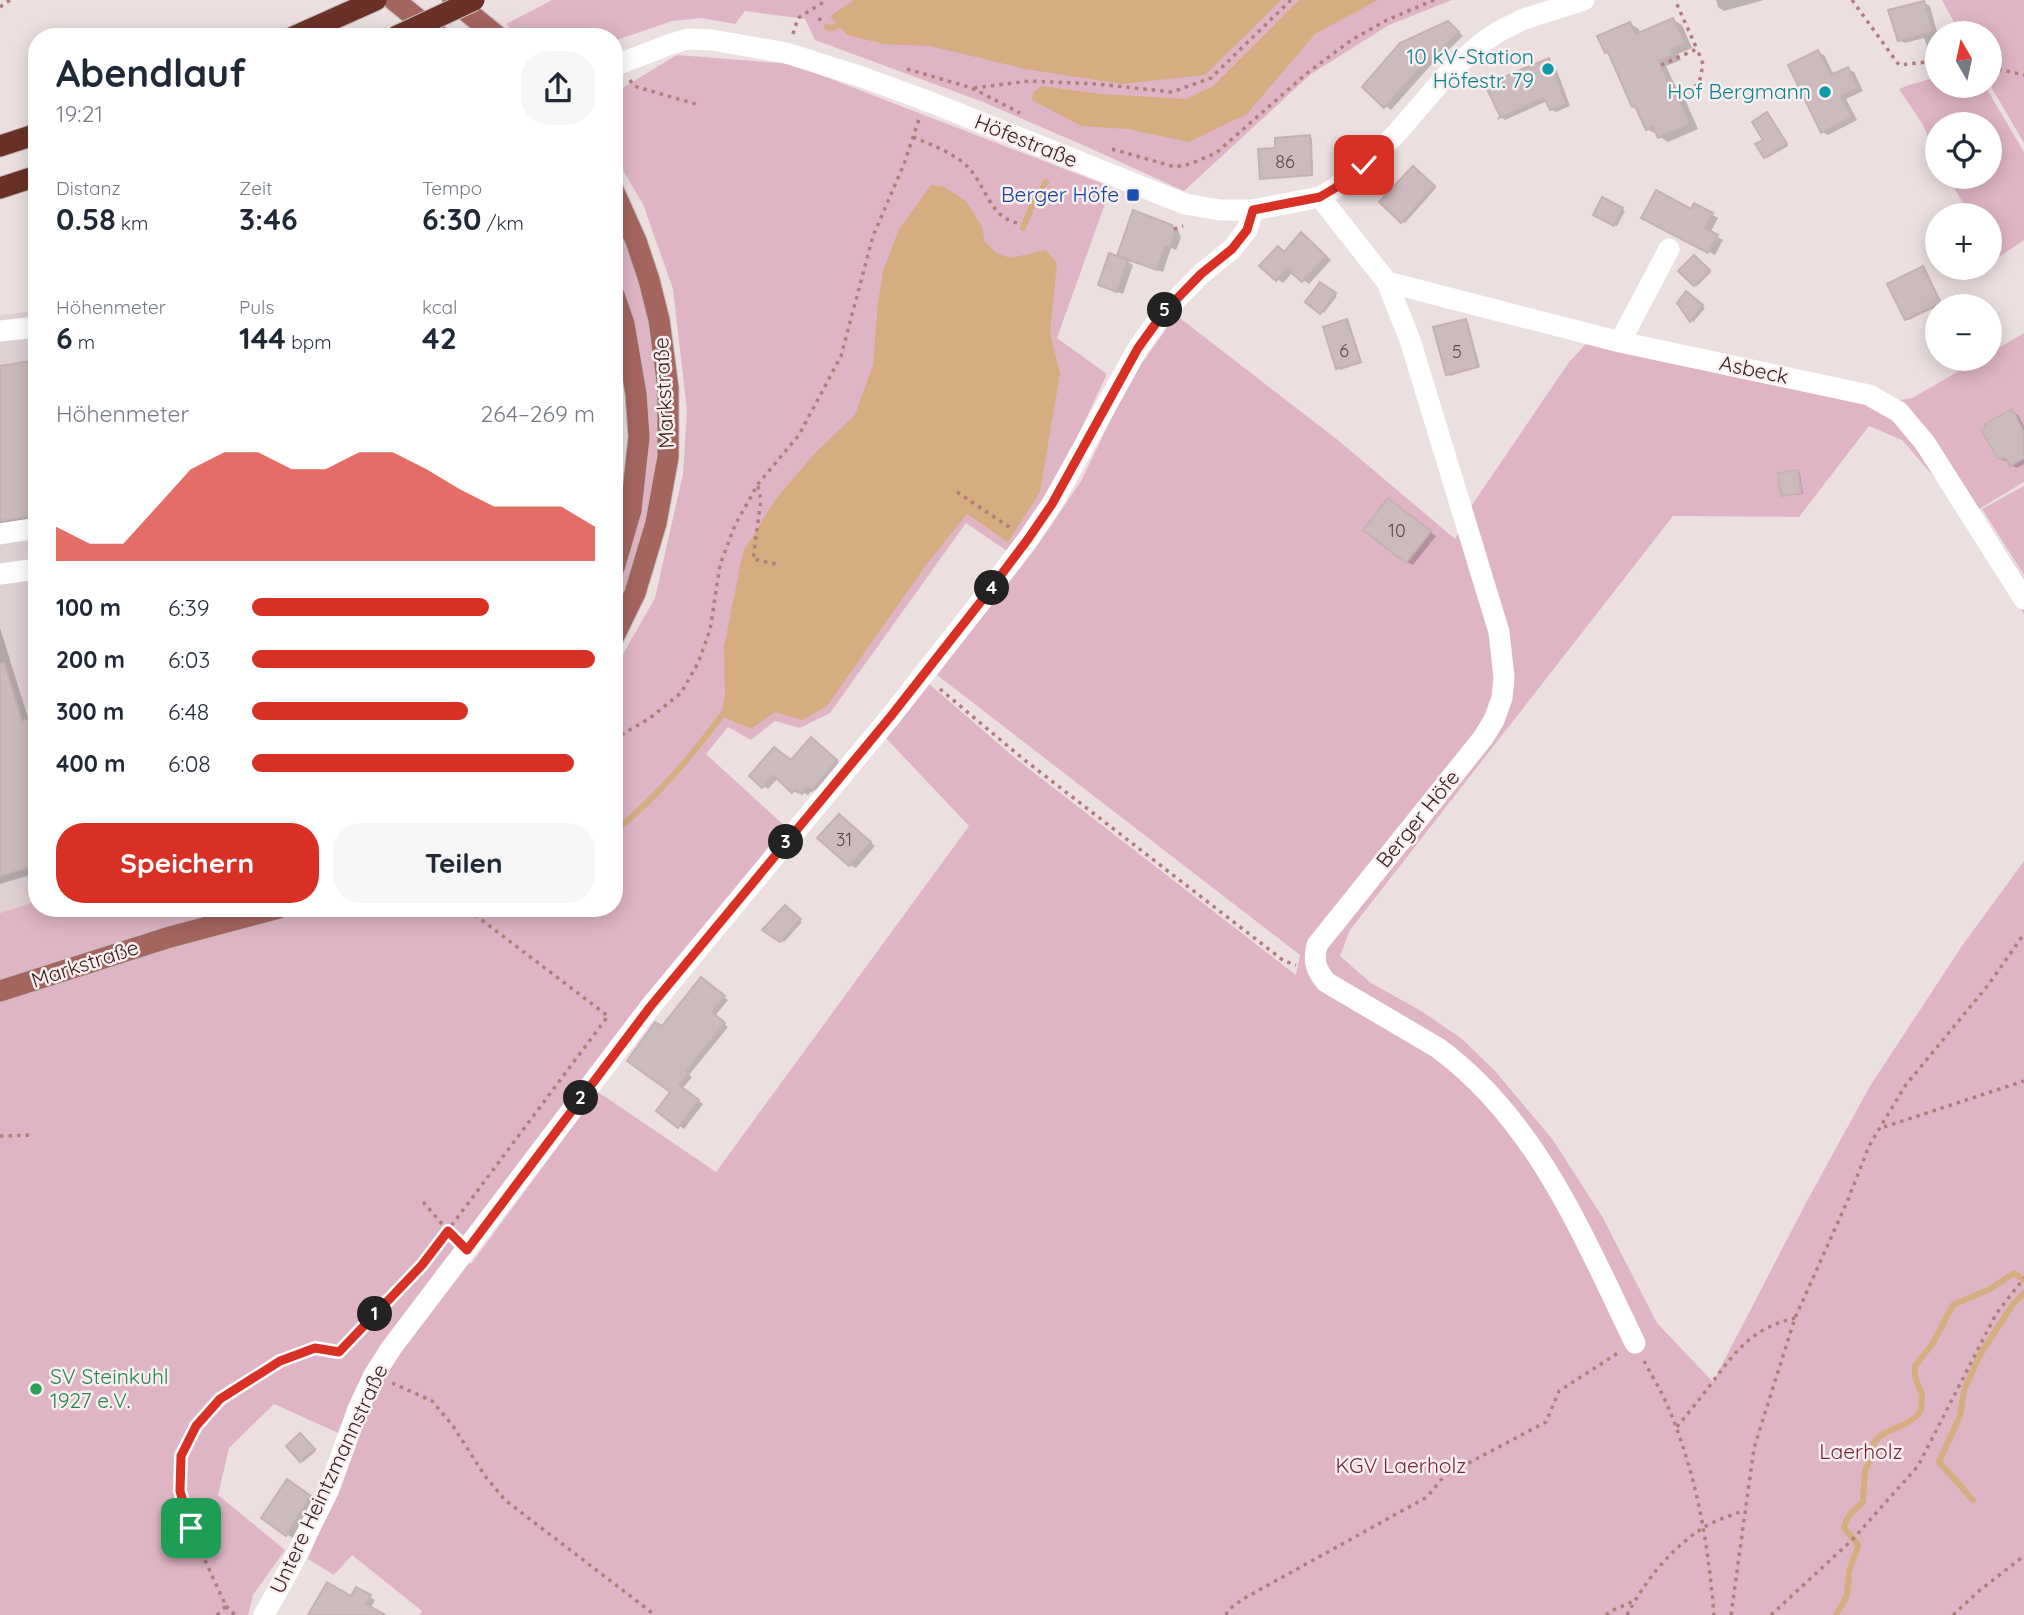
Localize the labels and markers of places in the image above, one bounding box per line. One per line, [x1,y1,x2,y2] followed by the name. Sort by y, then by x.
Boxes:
[1407,43,1534,93] place label: 10 kV-Station Höfestr. 79
[1540,61,1556,77] marker: 10 kV-Station Höfestr. 79
[1667,78,1811,104] place label: Hof Bergmann
[1817,84,1833,100] marker: Hof Bergmann
[1334,135,1394,195] pin
[1001,181,1119,207] place label: Berger Höfe
[1125,187,1141,203] marker: Berger Höfe
[1148,292,1182,328] pin: 5
[974,570,1010,606] pin: 4
[768,824,804,860] pin: 3
[564,1080,598,1116] pin: 2
[358,1296,392,1332] pin: 1
[50,1363,169,1413] place label: SV Steinkuhl 1927 e.V.
[28,1381,44,1397] marker: SV Steinkuhl 1927 e.V.
[161,1498,221,1558] pin

